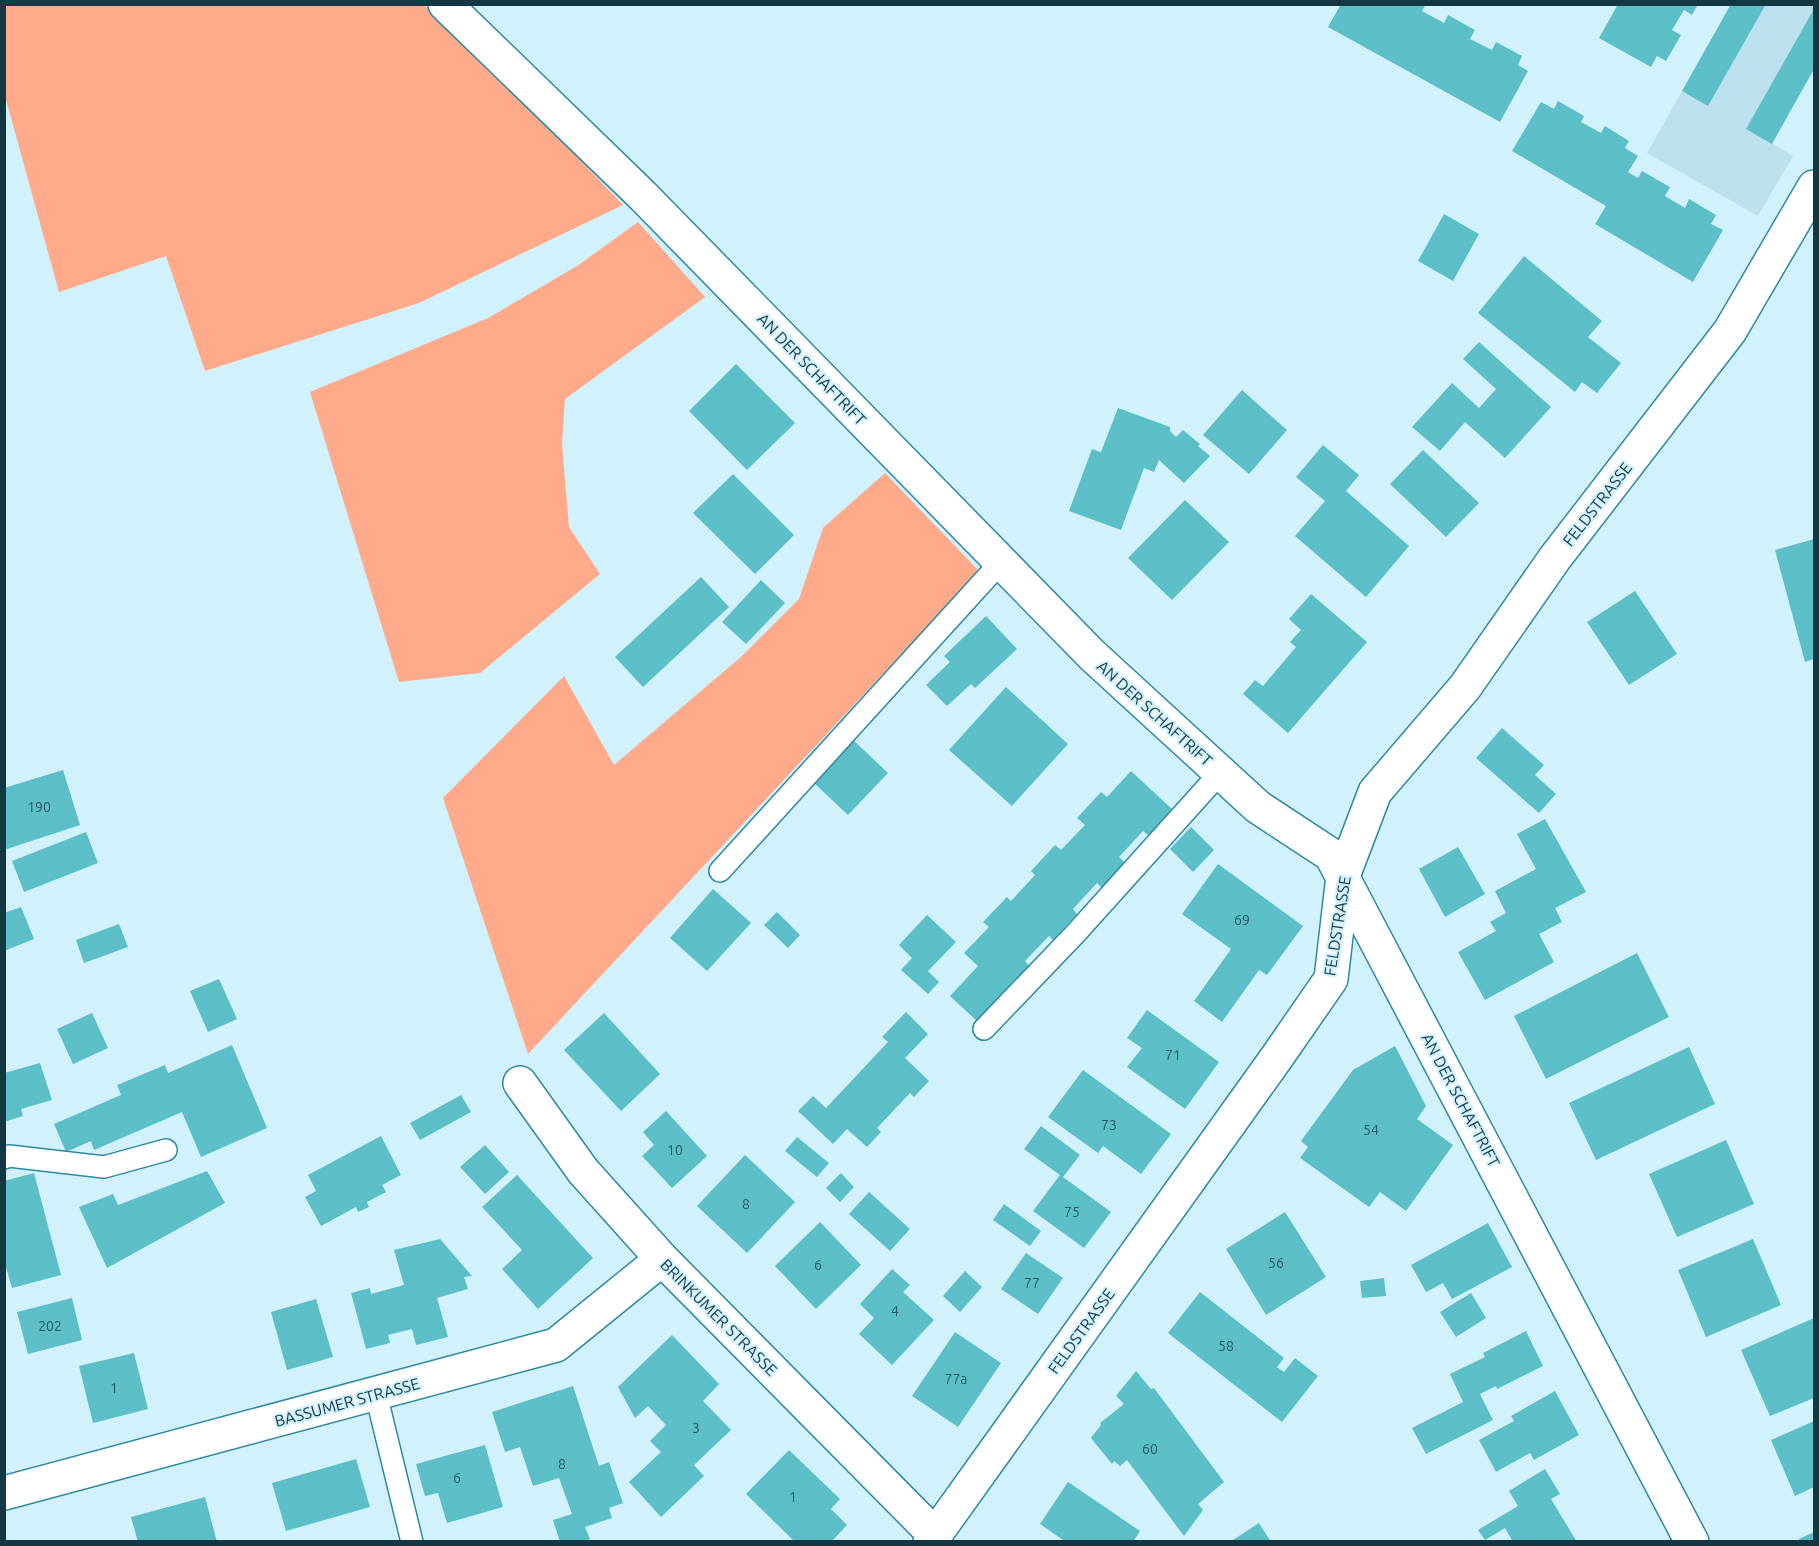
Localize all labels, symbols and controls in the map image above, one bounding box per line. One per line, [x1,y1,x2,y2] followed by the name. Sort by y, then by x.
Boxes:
[754,309,870,429] street label: AN DER SCHAFTRIFT
[1559,459,1635,549] street label: FELDSTRASSE
[1094,657,1216,769] street label: AN DER SCHAFTRIFT
[27,799,51,815] house number: 190
[1320,875,1354,977] street label: FELDSTRASSE
[1234,912,1250,928] house number: 69
[1418,1030,1504,1170] street label: AN DER SCHAFTRIFT
[1165,1047,1181,1063] house number: 71
[1101,1117,1117,1133] house number: 73
[1363,1122,1379,1138] house number: 54
[667,1142,683,1158] house number: 10
[742,1196,750,1212] house number: 8
[1064,1204,1080,1220] house number: 75
[657,1255,781,1379] street label: BRINKUMER STRASSE
[1268,1255,1284,1271] house number: 56
[814,1257,822,1273] house number: 6
[1024,1275,1040,1291] house number: 77
[1044,1285,1118,1377] street label: FELDSTRASSE
[891,1303,899,1319] house number: 4
[38,1318,62,1334] house number: 202
[1218,1338,1234,1354] house number: 58
[945,1371,968,1387] house number: 77a
[273,1374,421,1430] street label: BASSUMER STRASSE
[110,1380,118,1396] house number: 1
[692,1420,700,1436] house number: 3
[1142,1441,1158,1457] house number: 60
[558,1456,566,1472] house number: 8
[453,1470,461,1486] house number: 6
[789,1489,797,1505] house number: 1

